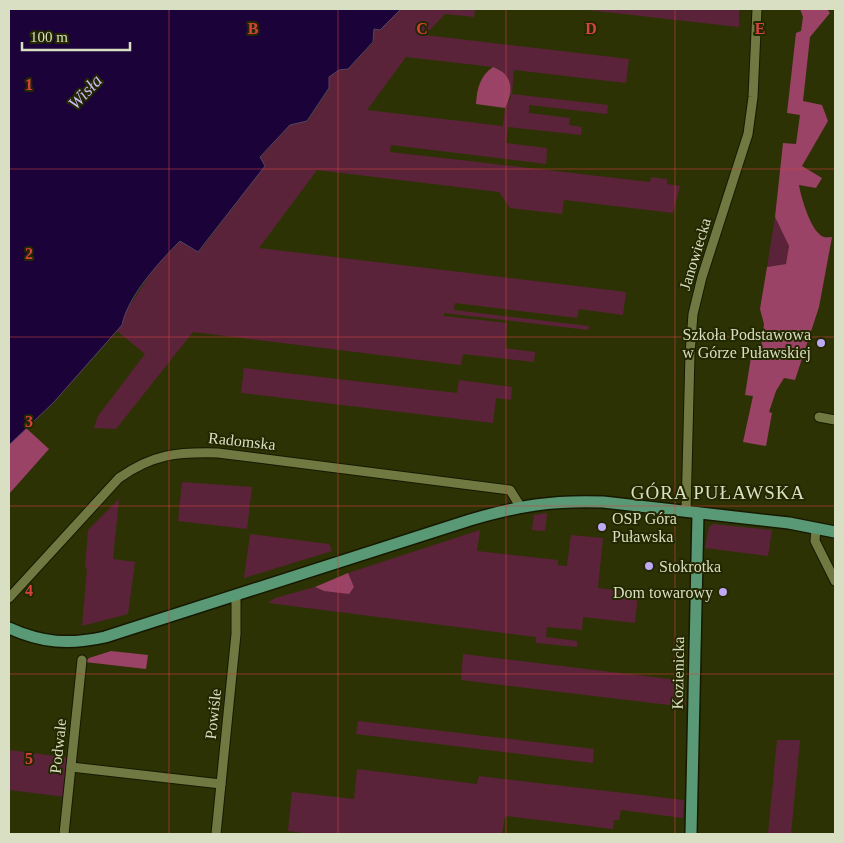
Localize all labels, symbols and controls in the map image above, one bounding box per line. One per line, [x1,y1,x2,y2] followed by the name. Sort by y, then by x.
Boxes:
[22,20,130,52] scale bar
[248,20,259,37] text: B
[416,20,428,37] text: C
[585,20,597,37] text: D
[755,20,765,37] text: E
[30,29,68,45] text: 100 m
[64,71,106,113] water label: Wisła
[25,76,33,93] text: 1
[676,216,714,292] street label: Janowiecka
[25,245,33,262] text: 2
[682,326,811,362] place label: Szkoła Podstawowa w Górze Puławskiej
[815,337,827,349] marker: Szkoła Podstawowa w Górze Puławskiej
[25,413,33,430] text: 3
[208,429,276,453] street label: Radomska
[631,482,805,503] district label: GÓRA PUŁAWSKA
[612,510,677,545] place label: OSP Góra Puławska
[596,521,608,533] marker: OSP Góra Puławska
[659,558,721,575] place label: Stokrotka
[643,560,655,572] marker: Stokrotka
[25,582,33,599] text: 4
[613,584,713,602] place label: Dom towarowy
[717,586,729,598] marker: Dom towarowy
[669,636,687,710] street label: Kozienicka
[202,688,224,740] street label: Powiśle
[47,718,69,774] street label: Podwale
[25,750,33,767] text: 5

